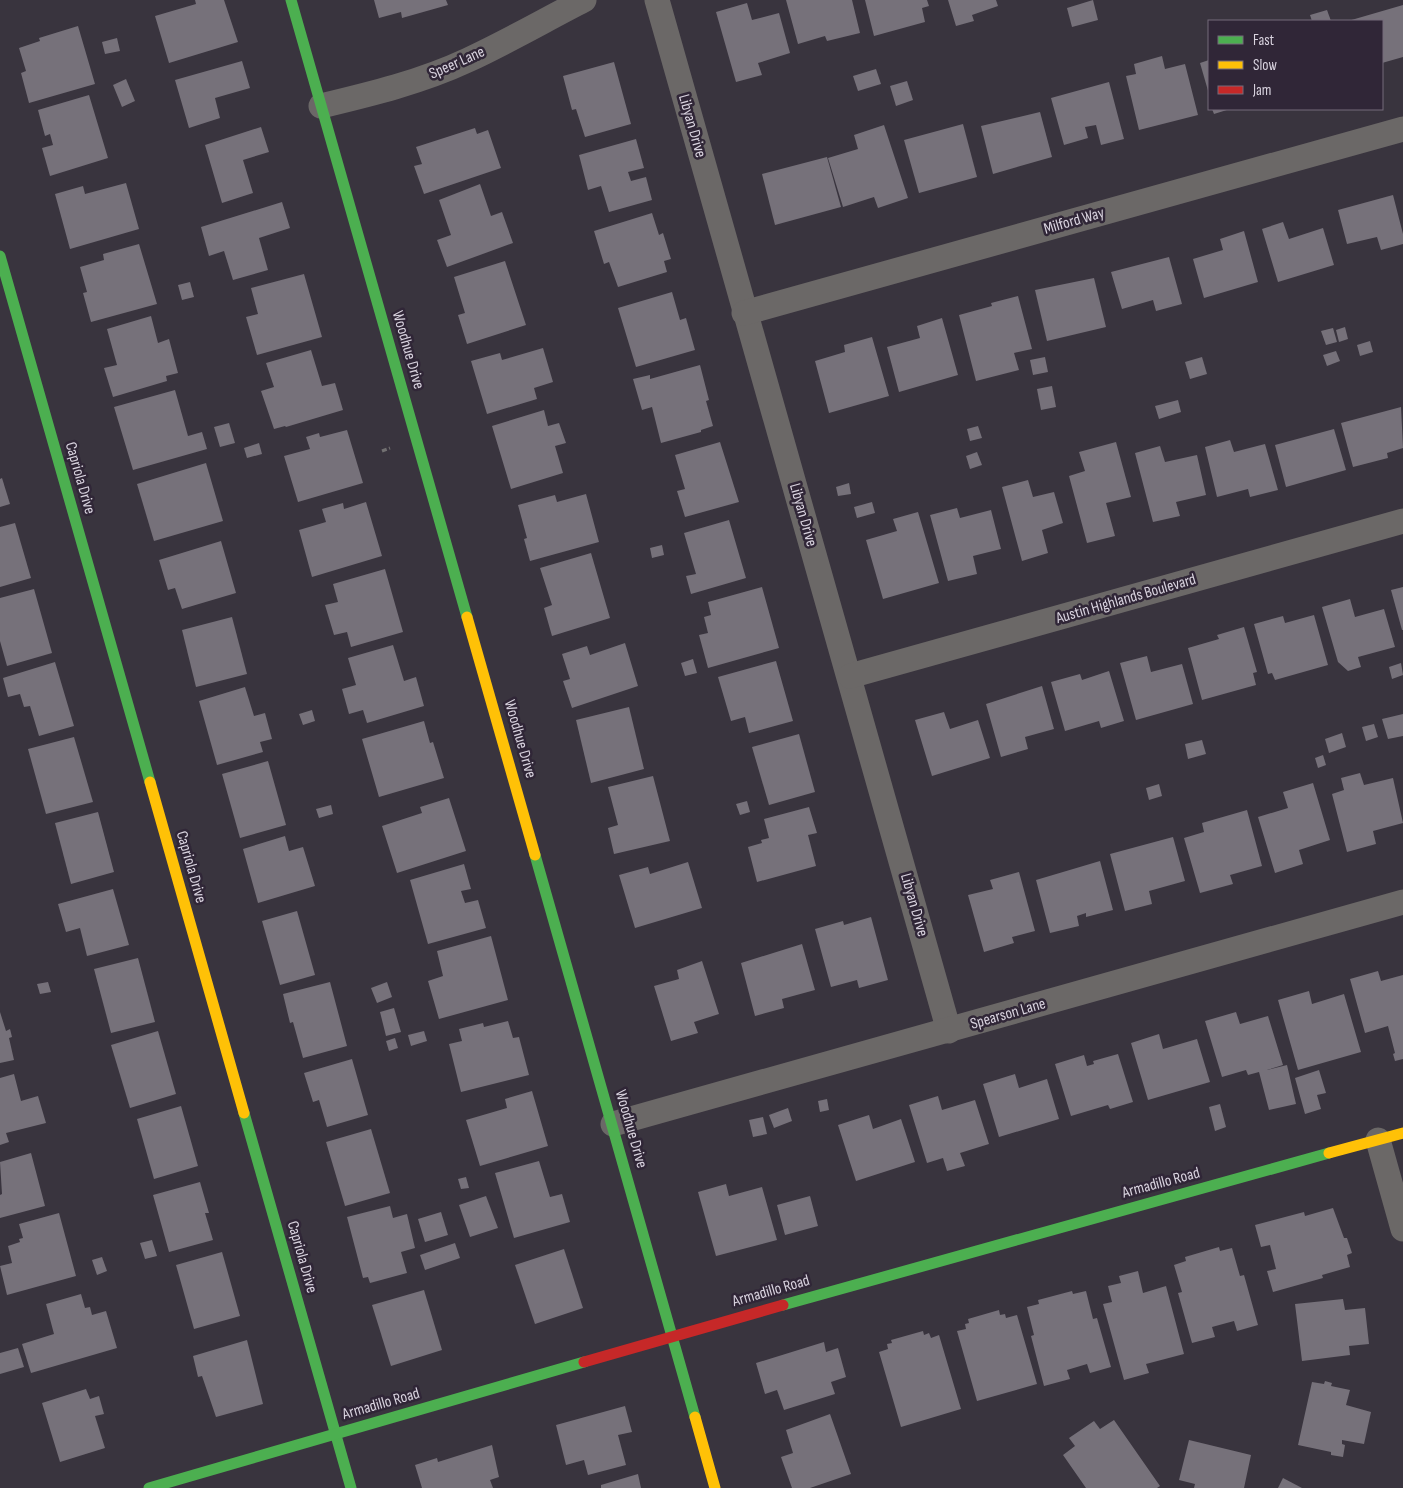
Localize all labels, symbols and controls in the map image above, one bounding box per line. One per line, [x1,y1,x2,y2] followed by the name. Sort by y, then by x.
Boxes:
[1208,20,1383,110] legend
[1253,31,1275,50] text: Fast
[426,42,488,84] street label: Speer Lane
[1253,56,1277,75] text: Slow
[1252,81,1271,100] text: Jam
[674,92,710,160] street label: Libyan Drive
[1042,203,1106,239] street label: Milford Way
[388,309,428,391] street label: Woodhue Drive
[61,440,99,516] street label: Capriola Drive
[785,481,821,549] street label: Libyan Drive
[1053,570,1198,628] street label: Austin Highlands Boulevard
[500,698,540,780] street label: Woodhue Drive
[172,829,210,905] street label: Capriola Drive
[896,871,932,939] street label: Libyan Drive
[968,994,1048,1034] street label: Spearson Lane
[611,1088,651,1170] street label: Woodhue Drive
[1119,1164,1202,1203] street label: Armadillo Road
[283,1219,321,1295] street label: Capriola Drive
[729,1271,812,1311] street label: Armadillo Road
[339,1384,422,1424] street label: Armadillo Road

